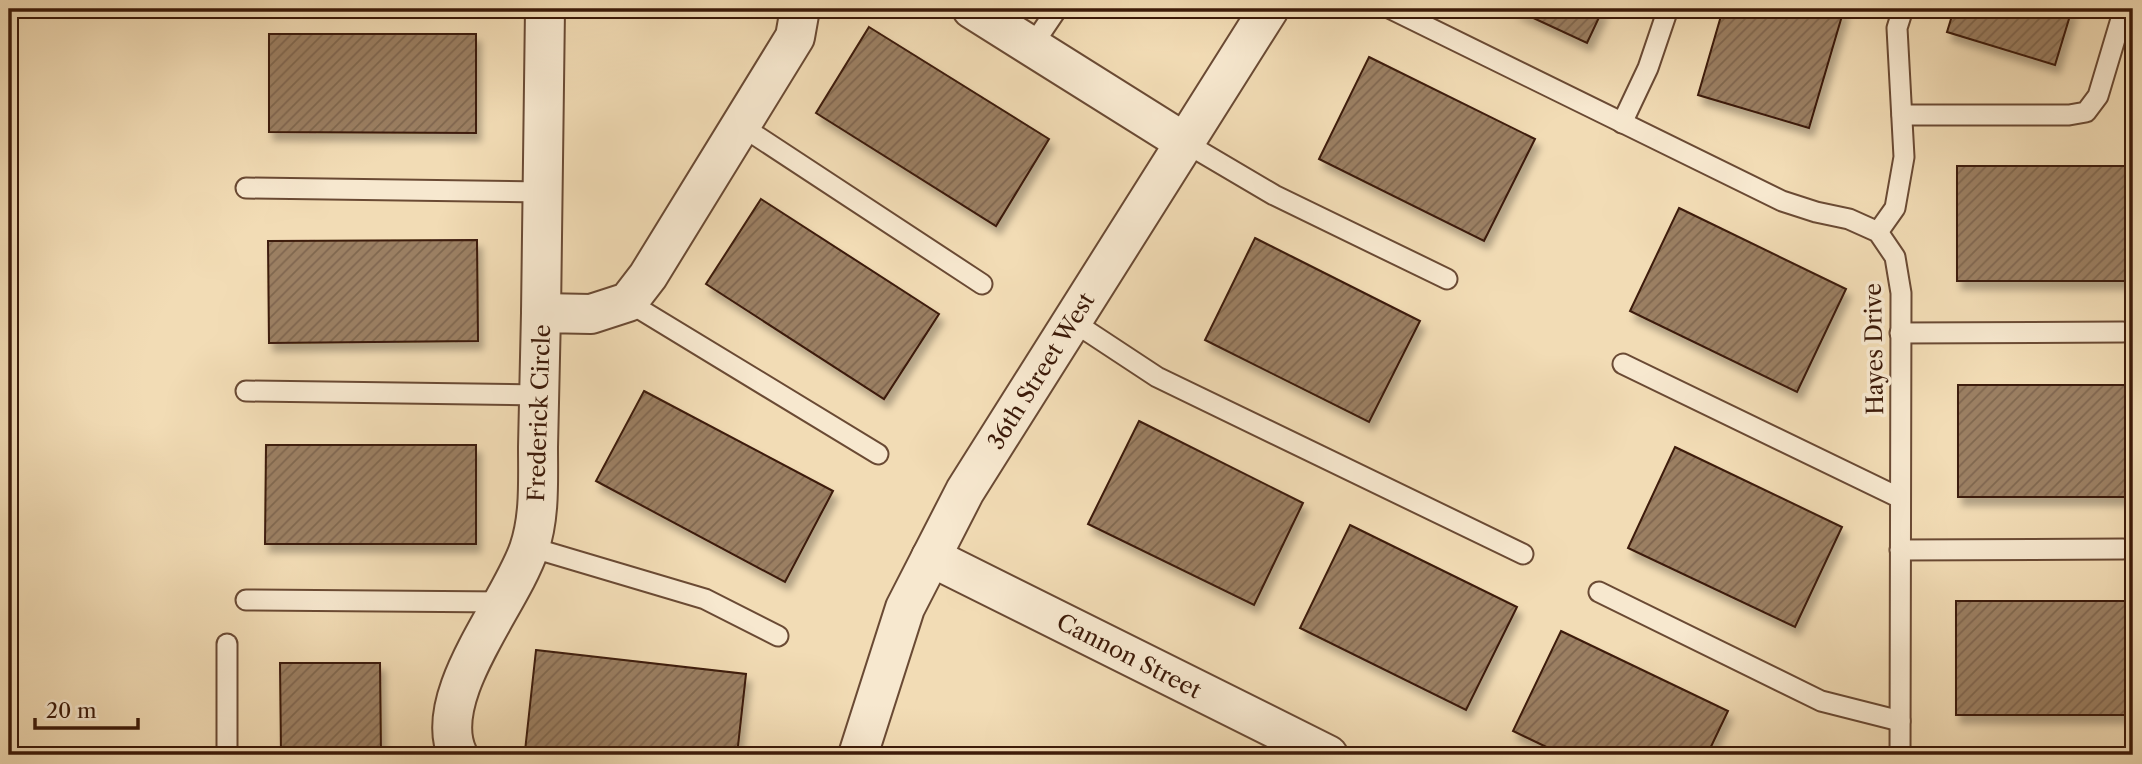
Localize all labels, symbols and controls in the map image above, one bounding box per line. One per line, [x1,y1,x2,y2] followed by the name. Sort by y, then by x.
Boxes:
[1859,283,1889,415] street label: Hayes Drive
[982,288,1100,454] street label: 36th Street West
[522,324,556,502] street label: Frederick Circle
[1052,608,1206,704] street label: Cannon Street
[35,687,138,731] scale bar
[46,698,97,723] text: 20 m

